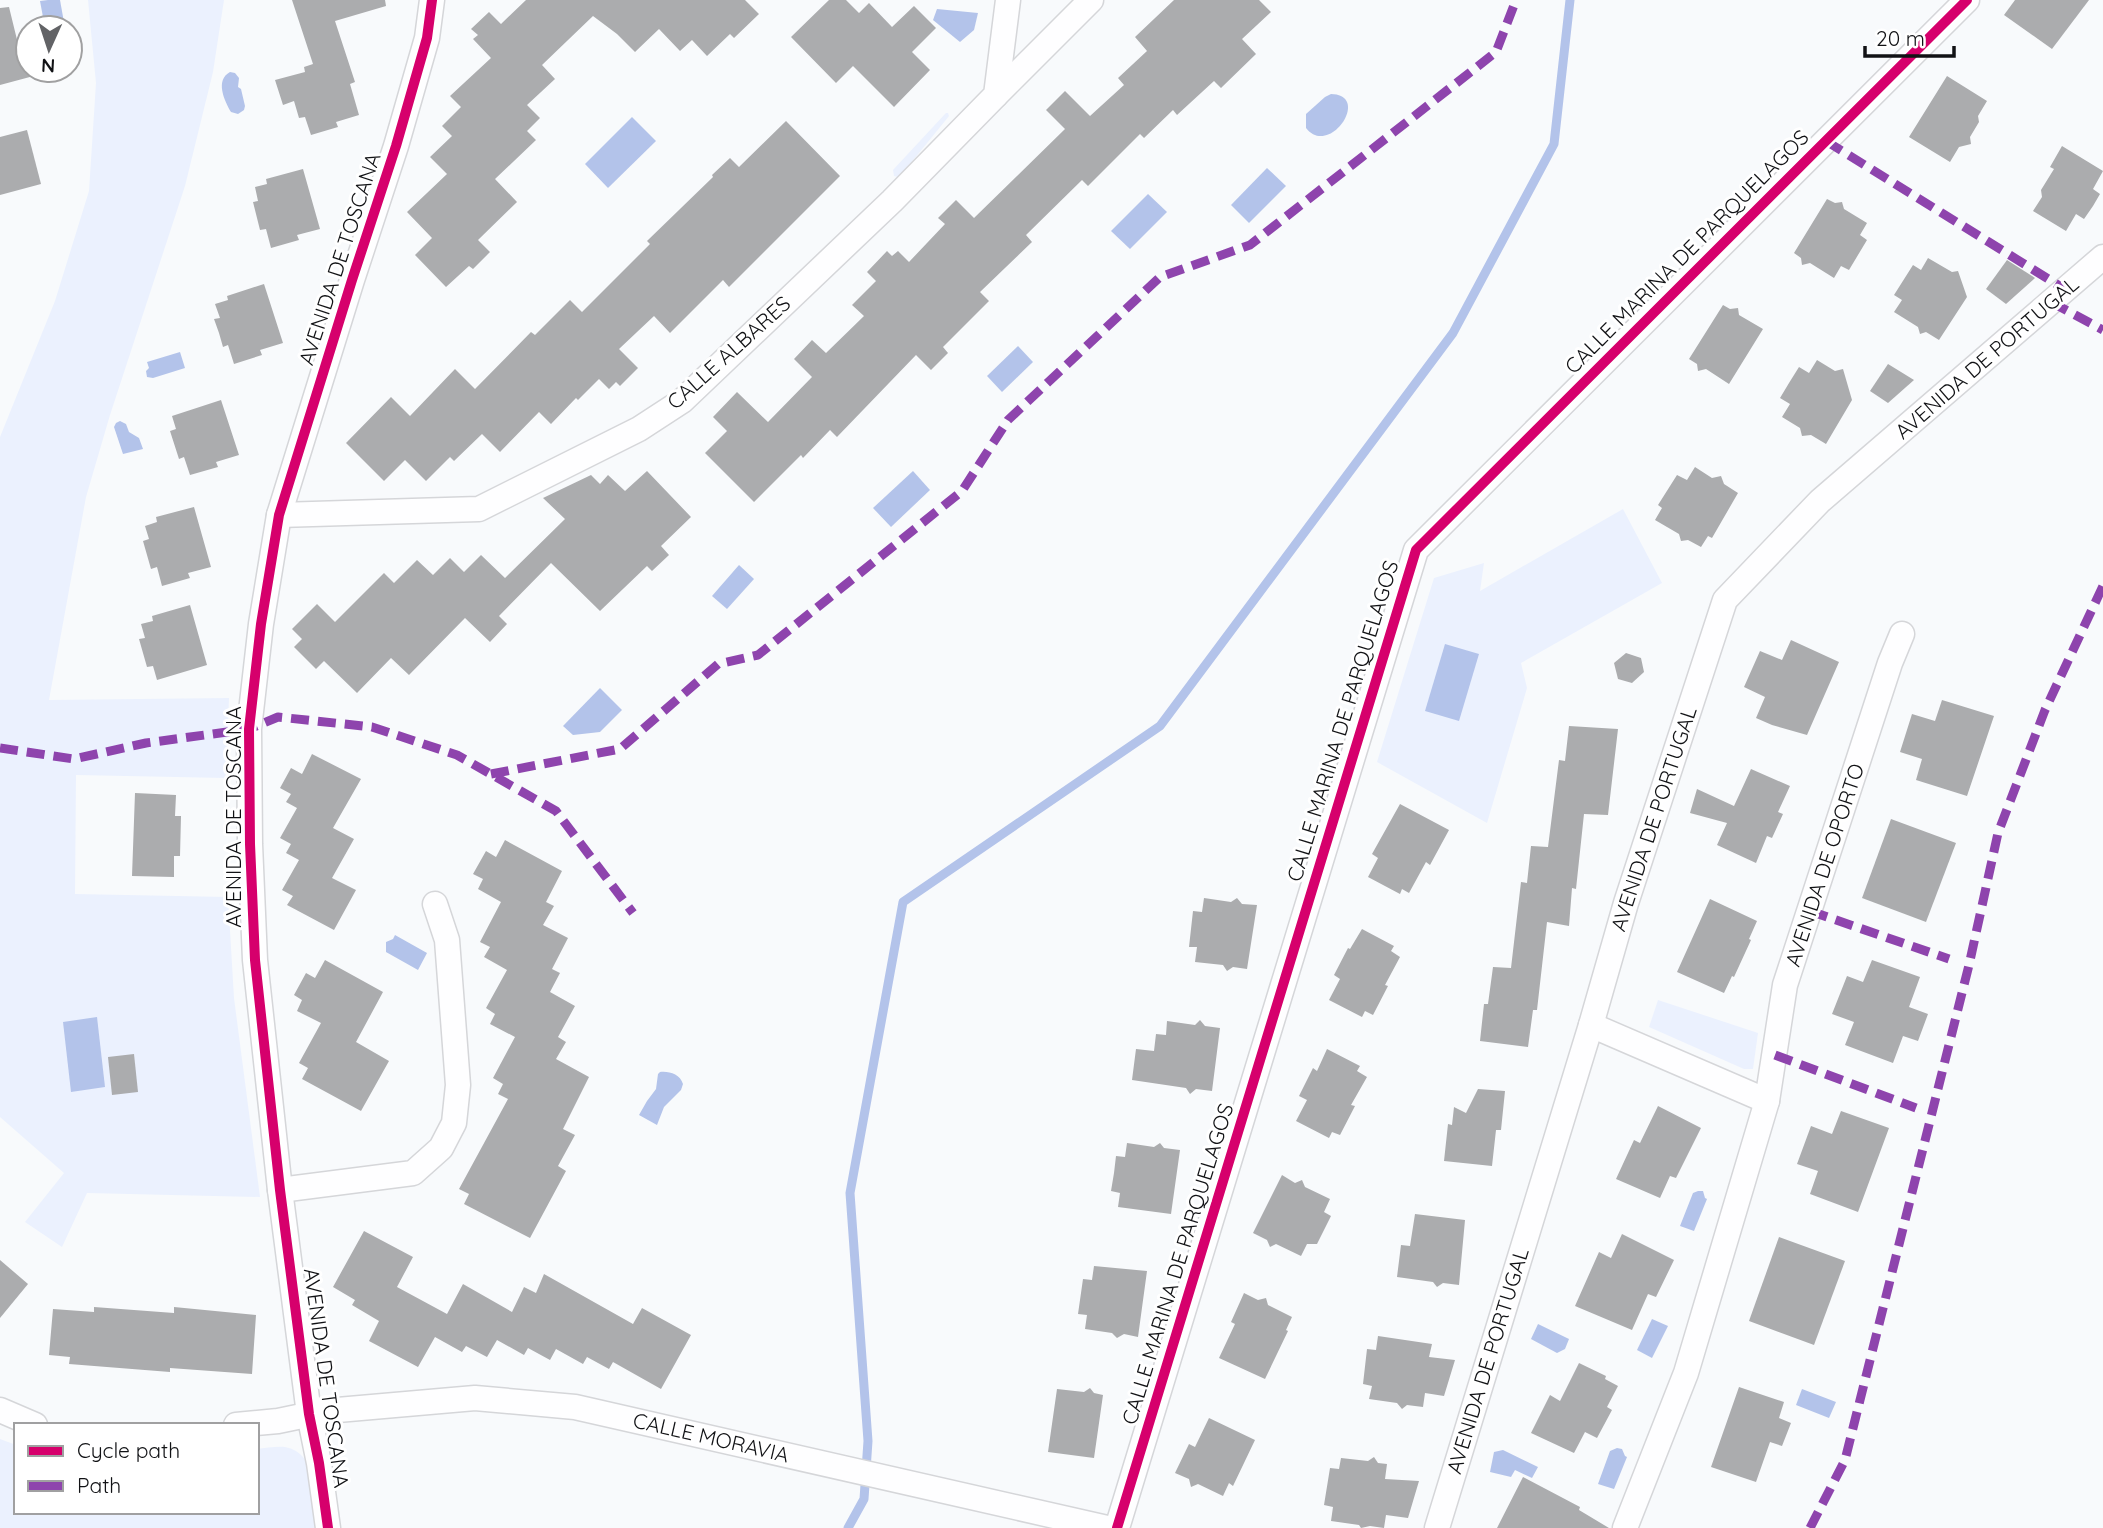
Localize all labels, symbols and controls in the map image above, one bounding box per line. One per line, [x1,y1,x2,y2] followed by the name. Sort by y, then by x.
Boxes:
[14,14,84,84] north arrow
[1865,14,1954,58] scale bar
[1876,25,1925,51] text: 20 m
[41,54,56,78] text: N
[1559,124,1814,379] street label: CALLE MARINA DE PARQUELAGOS
[292,149,386,368] street label: AVENIDA DE TOSCANA
[1889,271,2083,444] street label: AVENIDA DE PORTUGAL
[661,290,795,414] street label: CALLE ALBARES
[1281,557,1403,884] street label: CALLE MARINA DE PARQUELAGOS
[1604,703,1702,934] street label: AVENIDA DE PORTUGAL
[220,706,246,928] street label: AVENIDA DE TOSCANA
[1779,760,1869,969] street label: AVENIDA DE OPORTO
[1116,1100,1238,1427] street label: CALLE MARINA DE PARQUELAGOS
[1440,1245,1534,1477] street label: AVENIDA DE PORTUGAL
[299,1266,355,1489] street label: AVENIDA DE TOSCANA
[631,1406,792,1468] street label: CALLE MORAVIA
[14,1423,259,1514] legend
[77,1437,180,1463] text: Cycle path
[77,1472,121,1498] text: Path

